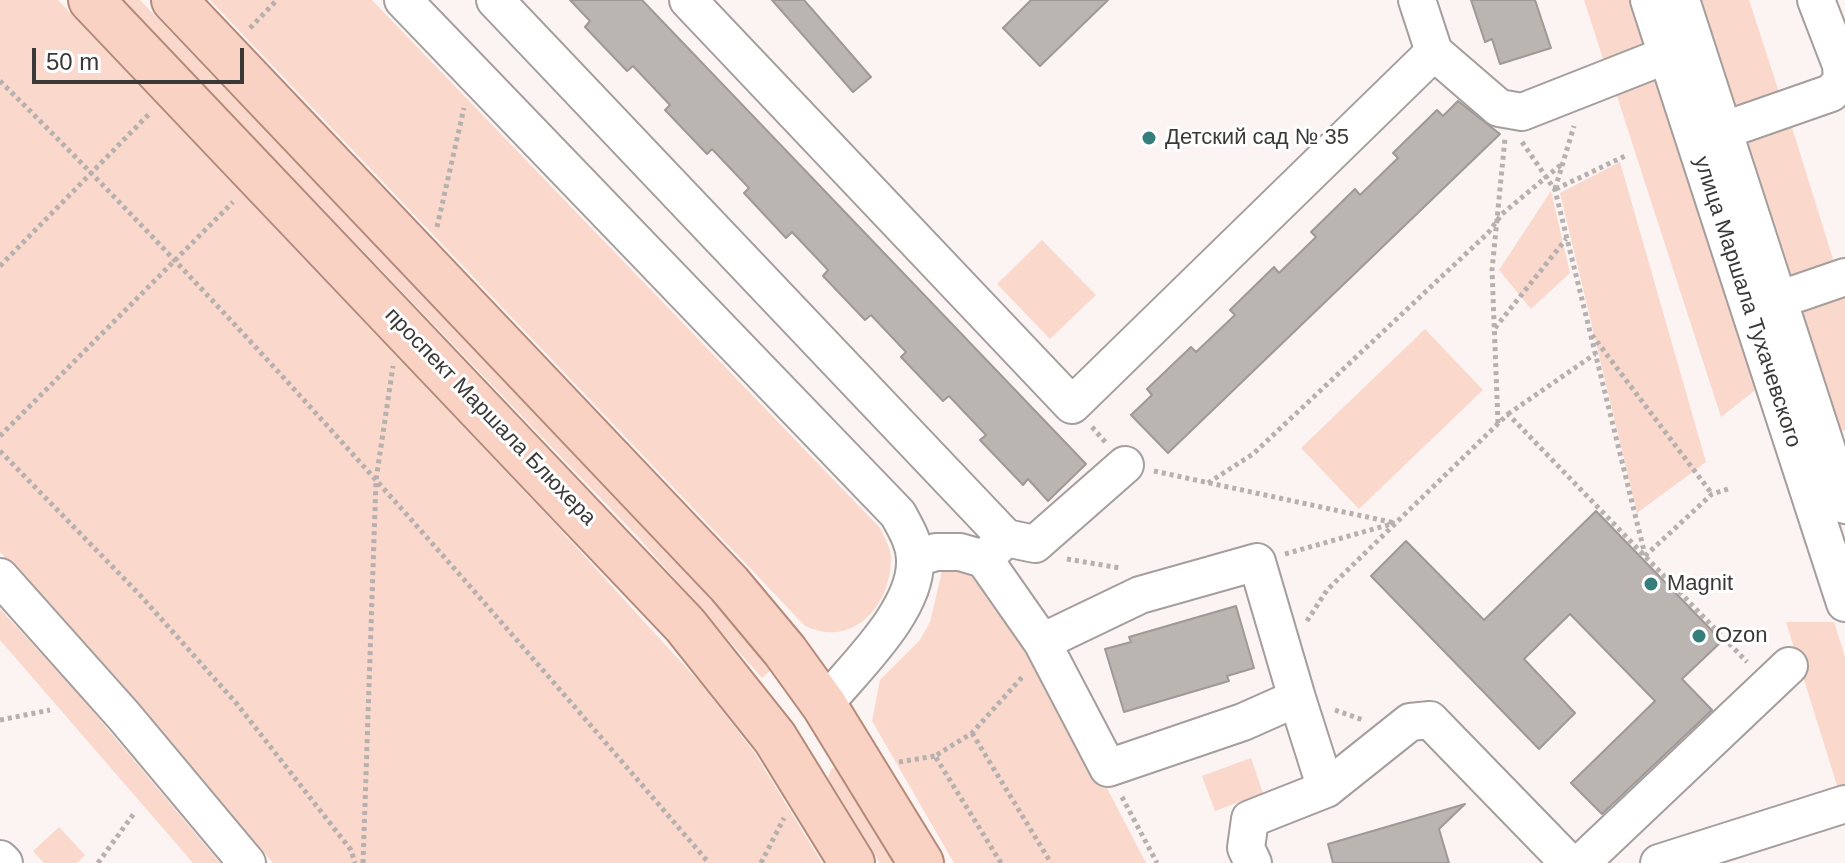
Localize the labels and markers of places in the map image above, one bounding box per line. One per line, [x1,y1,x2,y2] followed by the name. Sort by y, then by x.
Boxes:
[1165,125,1349,151] place label: Детский сад № 35
[1140,129,1158,147] marker: Детский сад № 35
[1667,571,1733,597] place label: Magnit
[1642,575,1660,593] marker: Magnit
[1715,623,1768,649] place label: Ozon
[1690,627,1708,645] marker: Ozon

